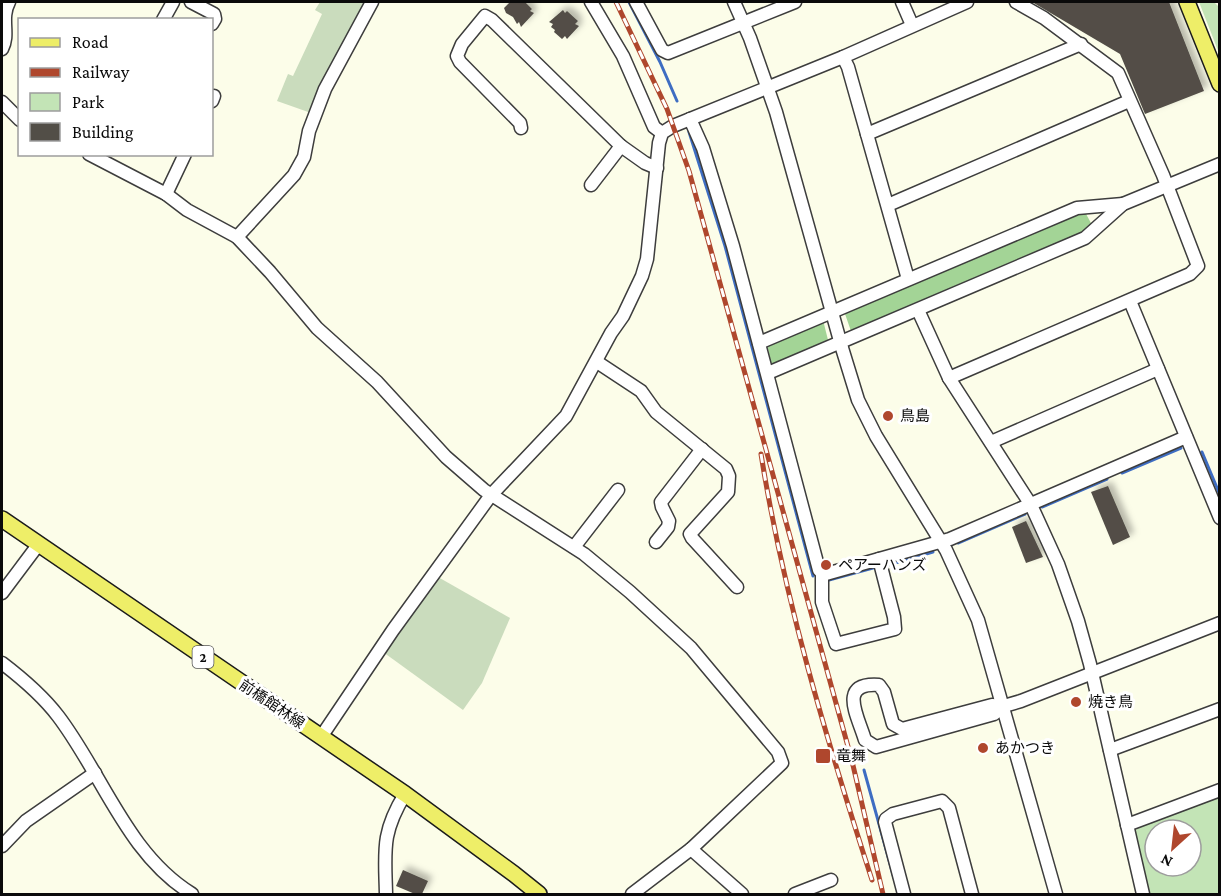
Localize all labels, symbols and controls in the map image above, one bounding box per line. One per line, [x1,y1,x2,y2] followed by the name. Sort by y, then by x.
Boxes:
[18,18,213,156] legend
[72,32,109,52] text: Road
[72,62,130,82] text: Railway
[72,92,104,112] text: Park
[72,122,134,142] text: Building
[900,408,930,424] place label: 鳥島
[881,409,895,423] marker: 鳥島
[838,557,927,573] place label: ペアーハンズ
[819,558,833,572] marker: ペアーハンズ
[192,646,214,668] road number: 2
[236,676,308,732] street label: 前橋館林線
[1088,694,1133,710] place label: 焼き鳥
[1069,695,1083,709] marker: 焼き鳥
[995,740,1055,756] place label: あかつき
[976,741,990,755] marker: あかつき
[814,747,832,765] marker: 竜舞
[836,748,866,764] place label: 竜舞
[1143,818,1203,878] north arrow
[1158,851,1175,871] text: N

